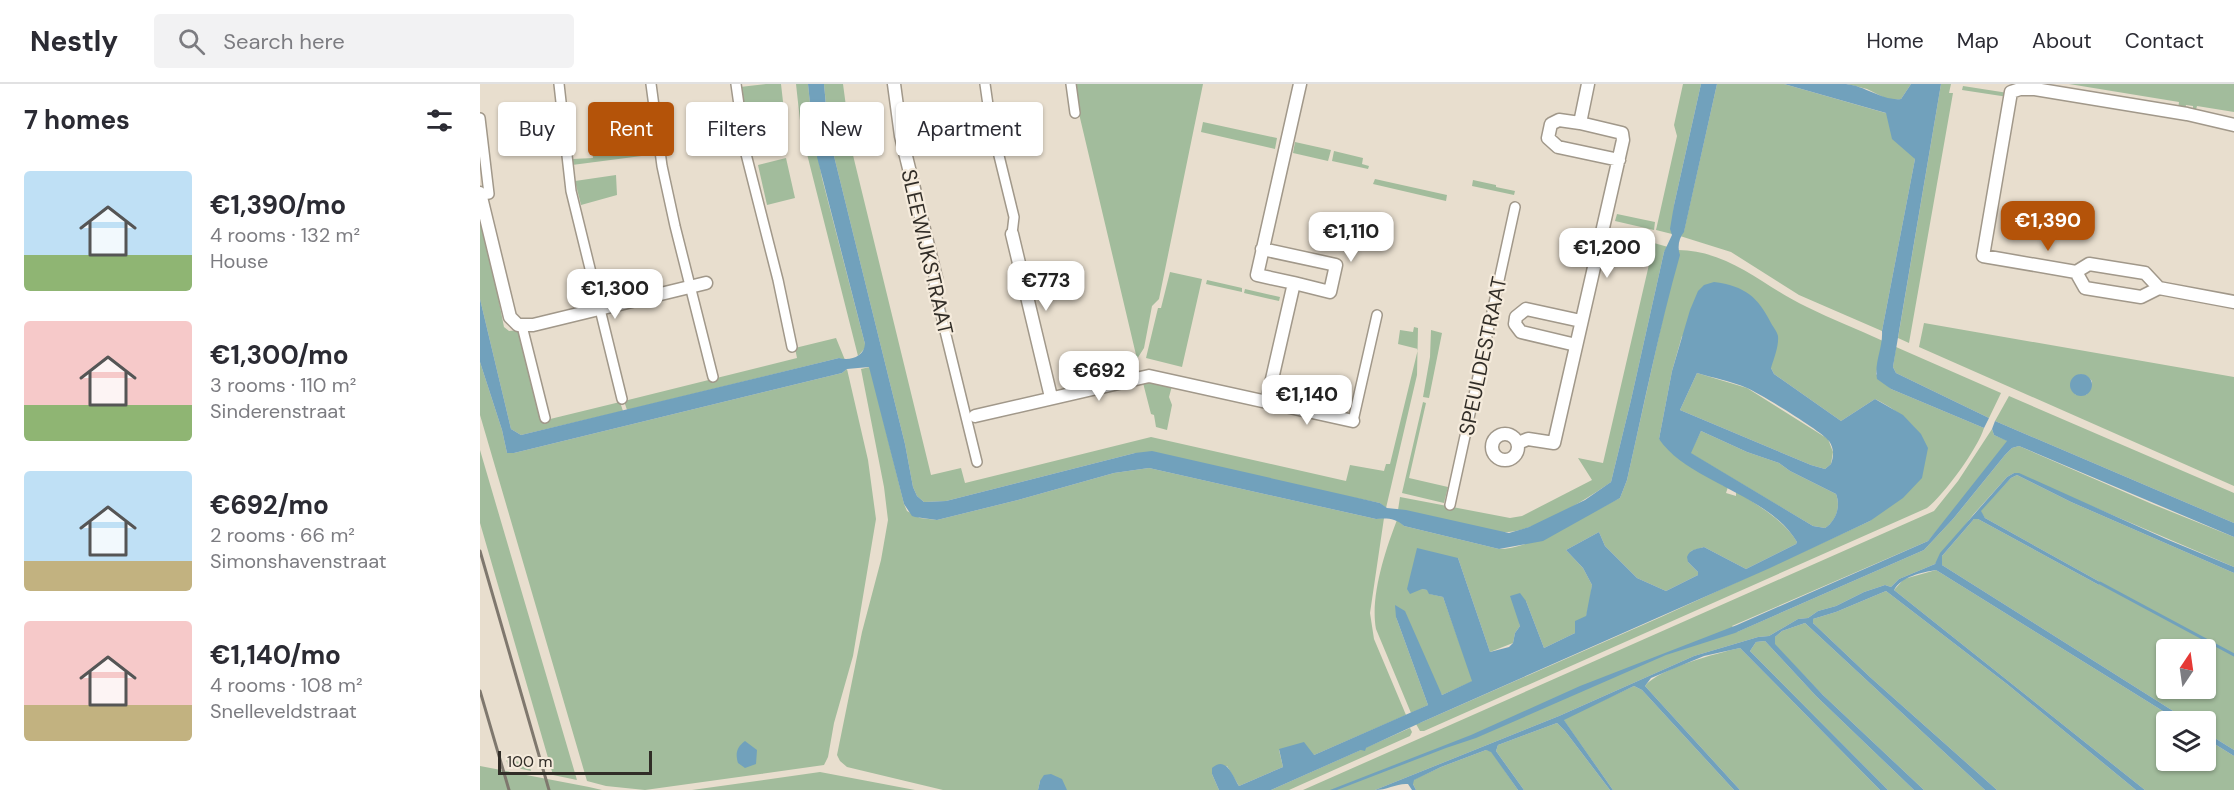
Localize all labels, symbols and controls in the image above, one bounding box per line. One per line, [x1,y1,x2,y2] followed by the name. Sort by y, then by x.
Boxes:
[154,14,574,68] search box
[30,23,118,60] text: Nestly
[175,25,208,58] icon: search
[223,27,345,56] text: Search here
[1866,27,1924,55] text: Home
[1957,27,1999,55] text: Map
[2032,27,2092,55] text: About
[2125,27,2204,55] text: Contact
[498,102,576,156] chip: Buy
[588,102,674,156] chip: Rent
[686,102,788,156] chip: Filters
[800,102,884,156] chip: New
[896,102,1043,156] chip: Apartment
[24,103,130,137] text: 7 homes
[423,104,456,137] icon: filters
[894,166,960,338] street label: SLEEWIJKSTRAAT
[210,188,346,222] text: €1,390/mo
[72,195,144,267] icon: home
[1999,201,2097,252] pin: €1,390
[2015,207,2081,233] text: €1,390
[1302,212,1400,263] pin: €1,110
[1323,218,1379,244] text: €1,110
[210,222,360,248] text: 4 rooms · 132 m²
[1558,228,1656,279] pin: €1,200
[1573,234,1641,260] text: €1,200
[210,248,268,274] text: House
[1010,261,1082,312] pin: €773
[1021,267,1071,293] text: €773
[566,269,664,320] pin: €1,300
[1453,274,1514,438] street label: SPEULDESTRAAT
[581,275,649,301] text: €1,300
[210,338,349,372] text: €1,300/mo
[72,345,144,417] icon: home
[1063,351,1135,402] pin: €692
[1073,357,1125,383] text: €692
[210,372,356,398] text: 3 rooms · 110 m²
[1258,375,1356,426] pin: €1,140
[1276,381,1338,407] text: €1,140
[210,398,346,424] text: Sinderenstraat
[210,488,329,522] text: €692/mo
[72,495,144,567] icon: home
[210,522,355,548] text: 2 rooms · 66 m²
[210,548,387,574] text: Simonshavenstraat
[210,638,341,672] text: €1,140/mo
[2156,639,2216,699] north arrow
[2156,639,2216,771] map controls
[72,645,144,717] icon: home
[210,672,362,698] text: 4 rooms · 108 m²
[210,698,357,724] text: Snelleveldstraat
[2156,711,2216,771] button: layers
[498,748,652,776] scale bar
[507,751,552,772] text: 100 m

